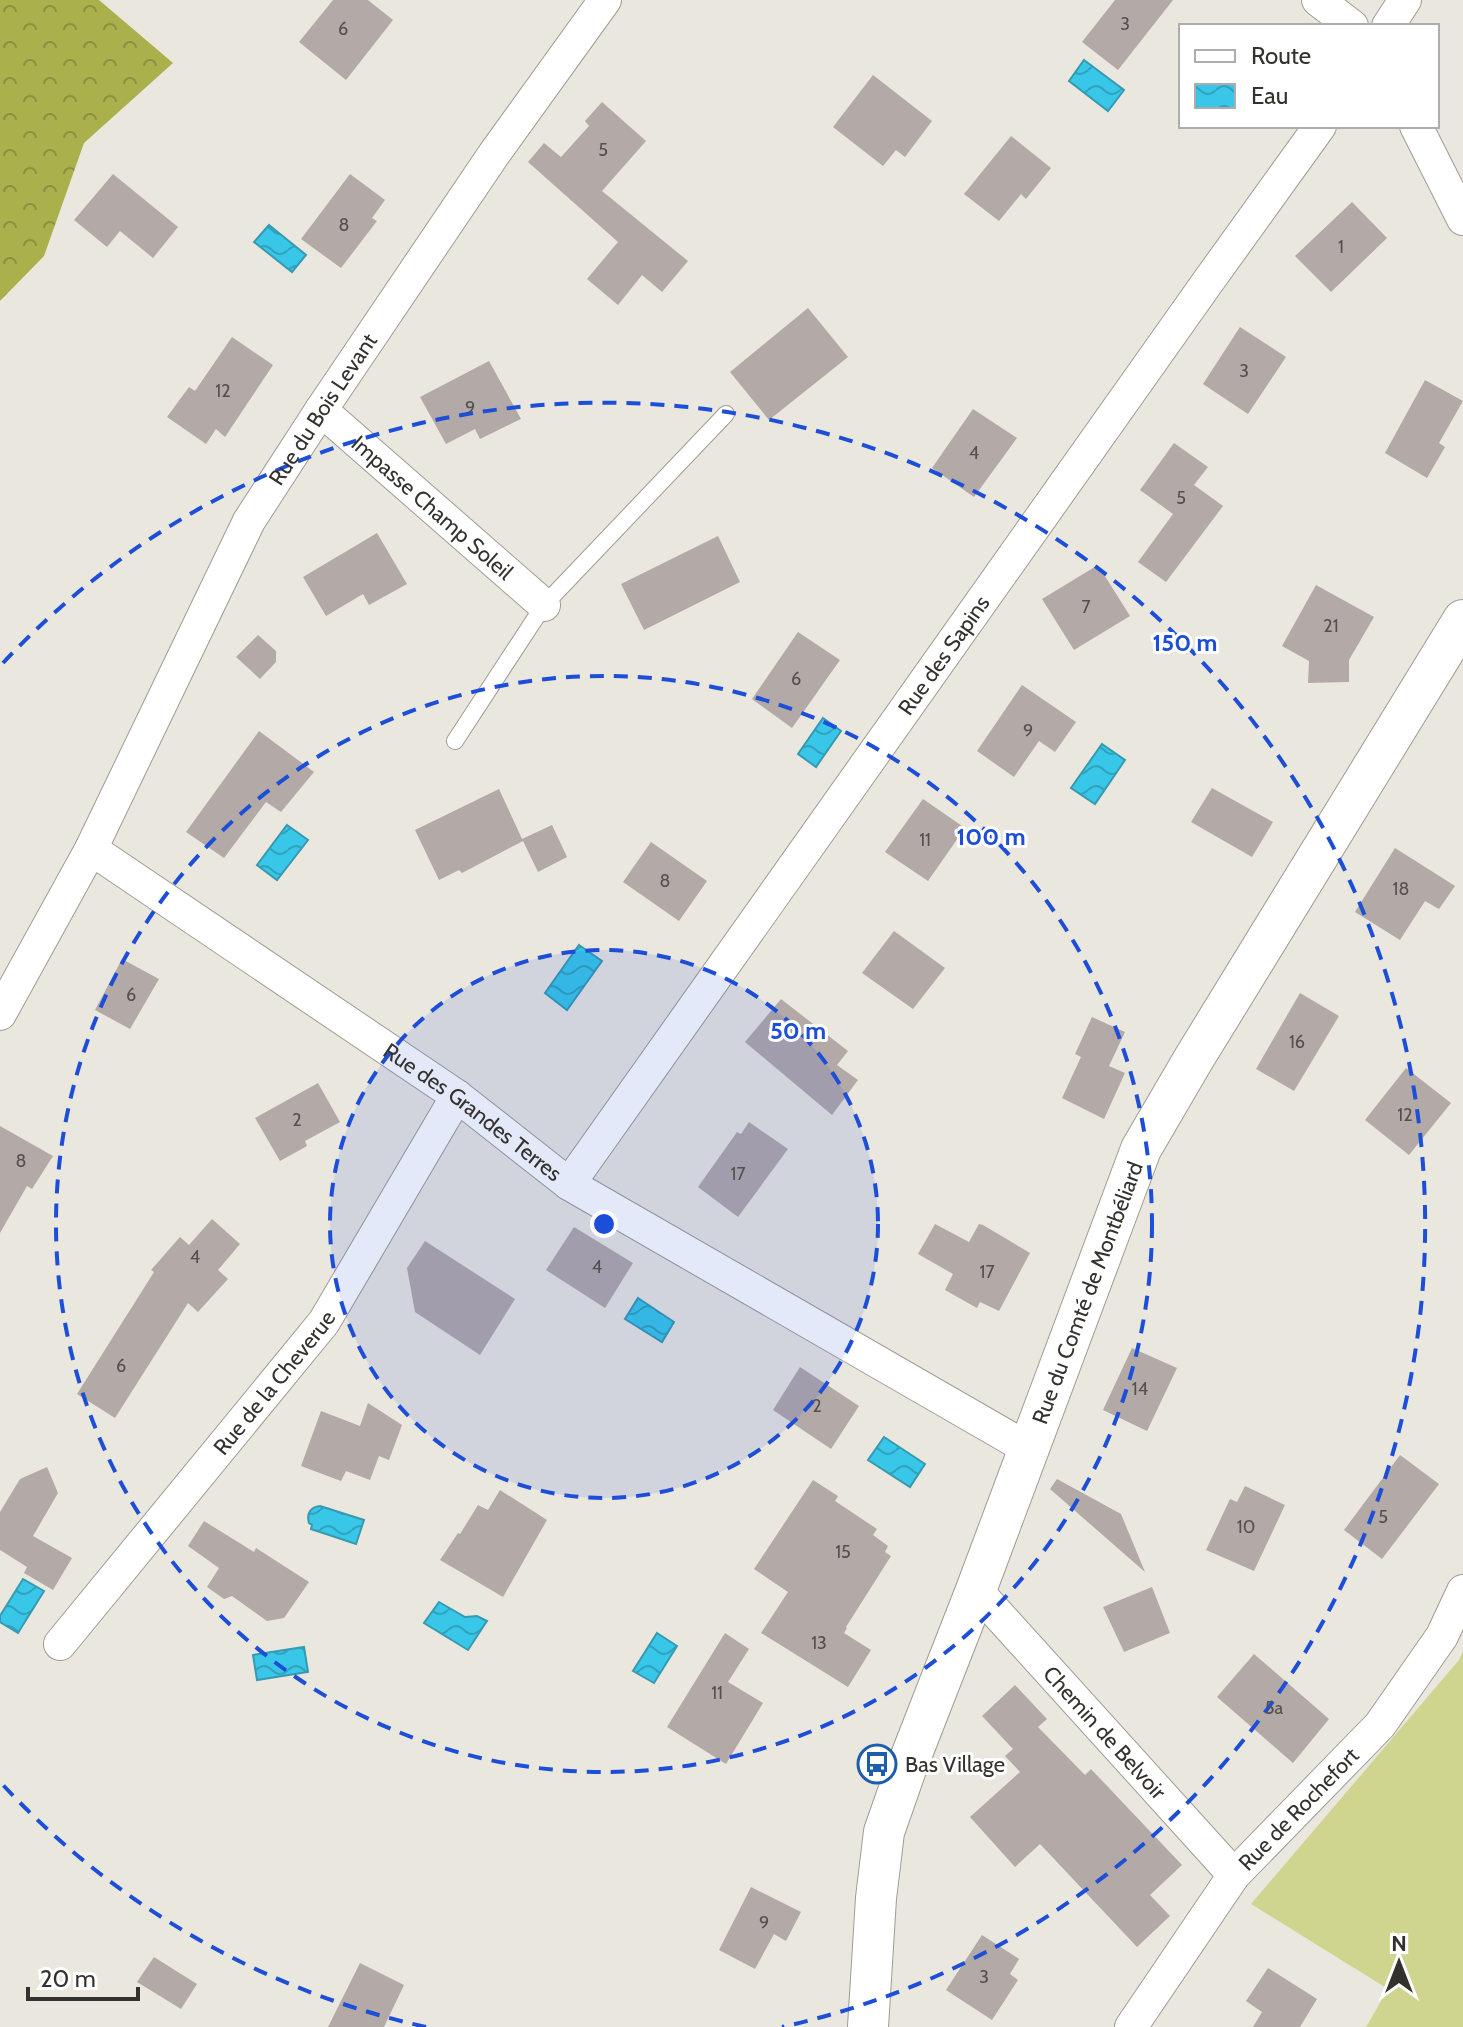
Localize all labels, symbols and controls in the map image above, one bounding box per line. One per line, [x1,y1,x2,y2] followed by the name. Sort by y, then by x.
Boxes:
[1120,13,1130,35] house number: 3
[338,18,348,40] house number: 6
[1179,24,1439,128] legend
[1251,41,1311,70] text: Route
[1251,81,1288,110] text: Eau
[598,139,608,161] house number: 5
[339,214,349,236] house number: 8
[1338,236,1344,258] house number: 1
[263,328,383,490] street label: Rue du Bois Levant
[1239,360,1249,382] house number: 3
[215,380,231,402] house number: 12
[465,397,475,419] house number: 9
[346,430,519,586] street label: Impasse Champ Soleil
[969,442,979,464] house number: 4
[1176,487,1186,509] house number: 5
[892,590,995,720] street label: Rue des Sapins
[1081,596,1091,618] house number: 7
[1323,615,1339,637] house number: 21
[1153,628,1217,657] text: 150 m
[791,668,801,690] house number: 6
[1023,720,1033,742] house number: 9
[956,822,1026,851] text: 100 m
[919,829,931,851] house number: 11
[660,870,670,892] house number: 8
[1393,878,1409,900] house number: 18
[126,984,136,1006] house number: 6
[770,1016,826,1045] text: 50 m
[1289,1031,1305,1053] house number: 16
[378,1037,567,1187] street label: Rue des Grandes Terres
[1397,1104,1413,1126] house number: 12
[292,1109,302,1131] house number: 2
[16,1150,26,1172] house number: 8
[1026,1158,1149,1428] street label: Rue du Comté de Montbéliard
[731,1163,745,1185] house number: 17
[590,1210,618,1238] centre of rings
[190,1246,200,1268] house number: 4
[592,1256,602,1278] house number: 4
[980,1261,994,1283] house number: 17
[208,1306,342,1460] street label: Rue de la Cheverue
[116,1355,126,1377] house number: 6
[1132,1378,1148,1400] house number: 14
[812,1395,822,1417] house number: 2
[1378,1506,1388,1528] house number: 5
[1237,1516,1255,1538] house number: 10
[835,1541,851,1563] house number: 15
[811,1632,827,1654] house number: 13
[1037,1661,1172,1805] street label: Chemin de Belvoir
[711,1682,723,1704] house number: 11
[1265,1697,1284,1719] house number: 5a
[1233,1742,1365,1876] street label: Rue de Rochefort
[856,1743,898,1785] bus stop icon: Bas Village
[905,1751,1005,1778] place label: Bas Village
[759,1912,769,1934] house number: 9
[1359,1923,1439,2003] north arrow
[1391,1930,1407,1957] text: N
[28,1951,138,2001] scale bar
[40,1964,96,1993] text: 20 m
[979,1966,989,1988] house number: 3

